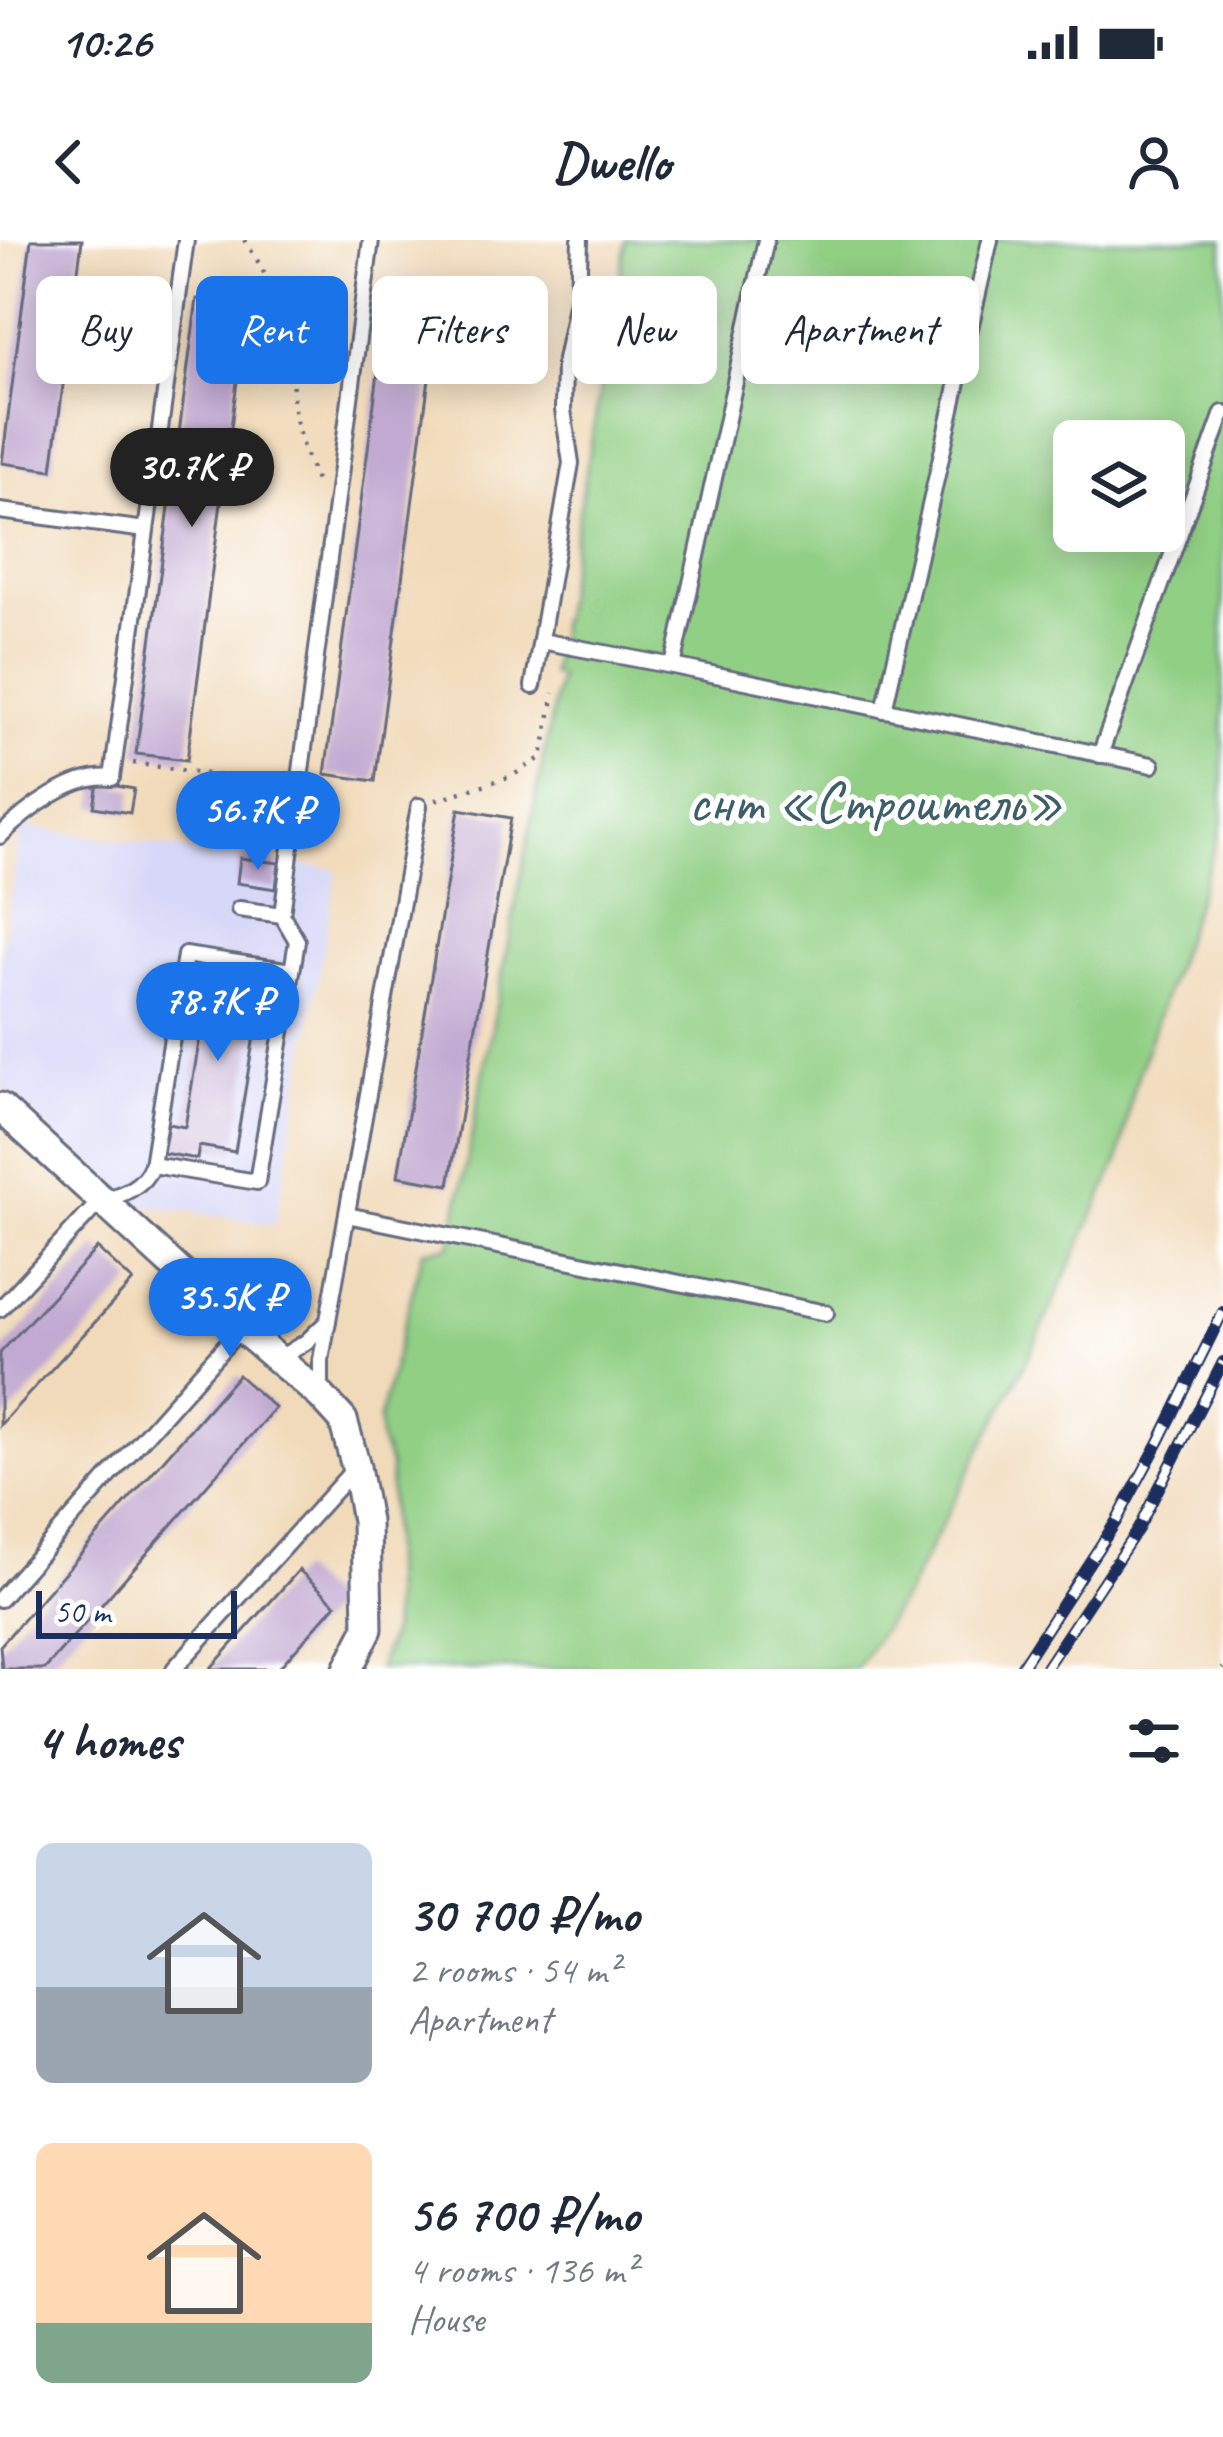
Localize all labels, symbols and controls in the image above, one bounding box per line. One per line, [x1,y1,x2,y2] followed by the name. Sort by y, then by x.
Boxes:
[60,14,151,71] text: 10:26
[553,128,670,196] text: Dwello
[36,129,102,195] icon: back
[1121,129,1187,195] icon: person
[36,276,172,384] chip: Buy
[196,276,348,384] chip: Rent
[372,276,548,384] chip: Filters
[572,276,717,384] chip: New
[741,276,979,384] chip: Apartment
[1053,420,1185,552] map controls
[1053,420,1185,552] button: layers
[81,428,303,530] pin: 30.7K ₽
[137,442,247,491] text: 30.7K ₽
[689,766,1063,838] park label: снт «Строитель»
[147,771,369,873] pin: 56.7K ₽
[203,785,313,834] text: 56.7K ₽
[107,962,329,1064] pin: 78.7K ₽
[163,976,273,1025] text: 78.7K ₽
[119,1258,341,1360] pin: 35.5K ₽
[176,1272,284,1321] text: 35.5K ₽
[36,1585,237,1638] scale bar
[54,1591,110,1633] text: 50 m
[1121,1708,1187,1774] icon: filters
[36,1709,180,1773] text: 4 homes
[408,1882,639,1946] text: 30 700 ₽/mo
[132,1891,276,2035] icon: home
[408,1946,619,1995] text: 2 rooms · 54 m²
[408,1995,551,2044] text: Apartment
[408,2182,639,2246] text: 56 700 ₽/mo
[132,2191,276,2335] icon: home
[408,2246,636,2295] text: 4 rooms · 136 m²
[408,2295,484,2344] text: House

